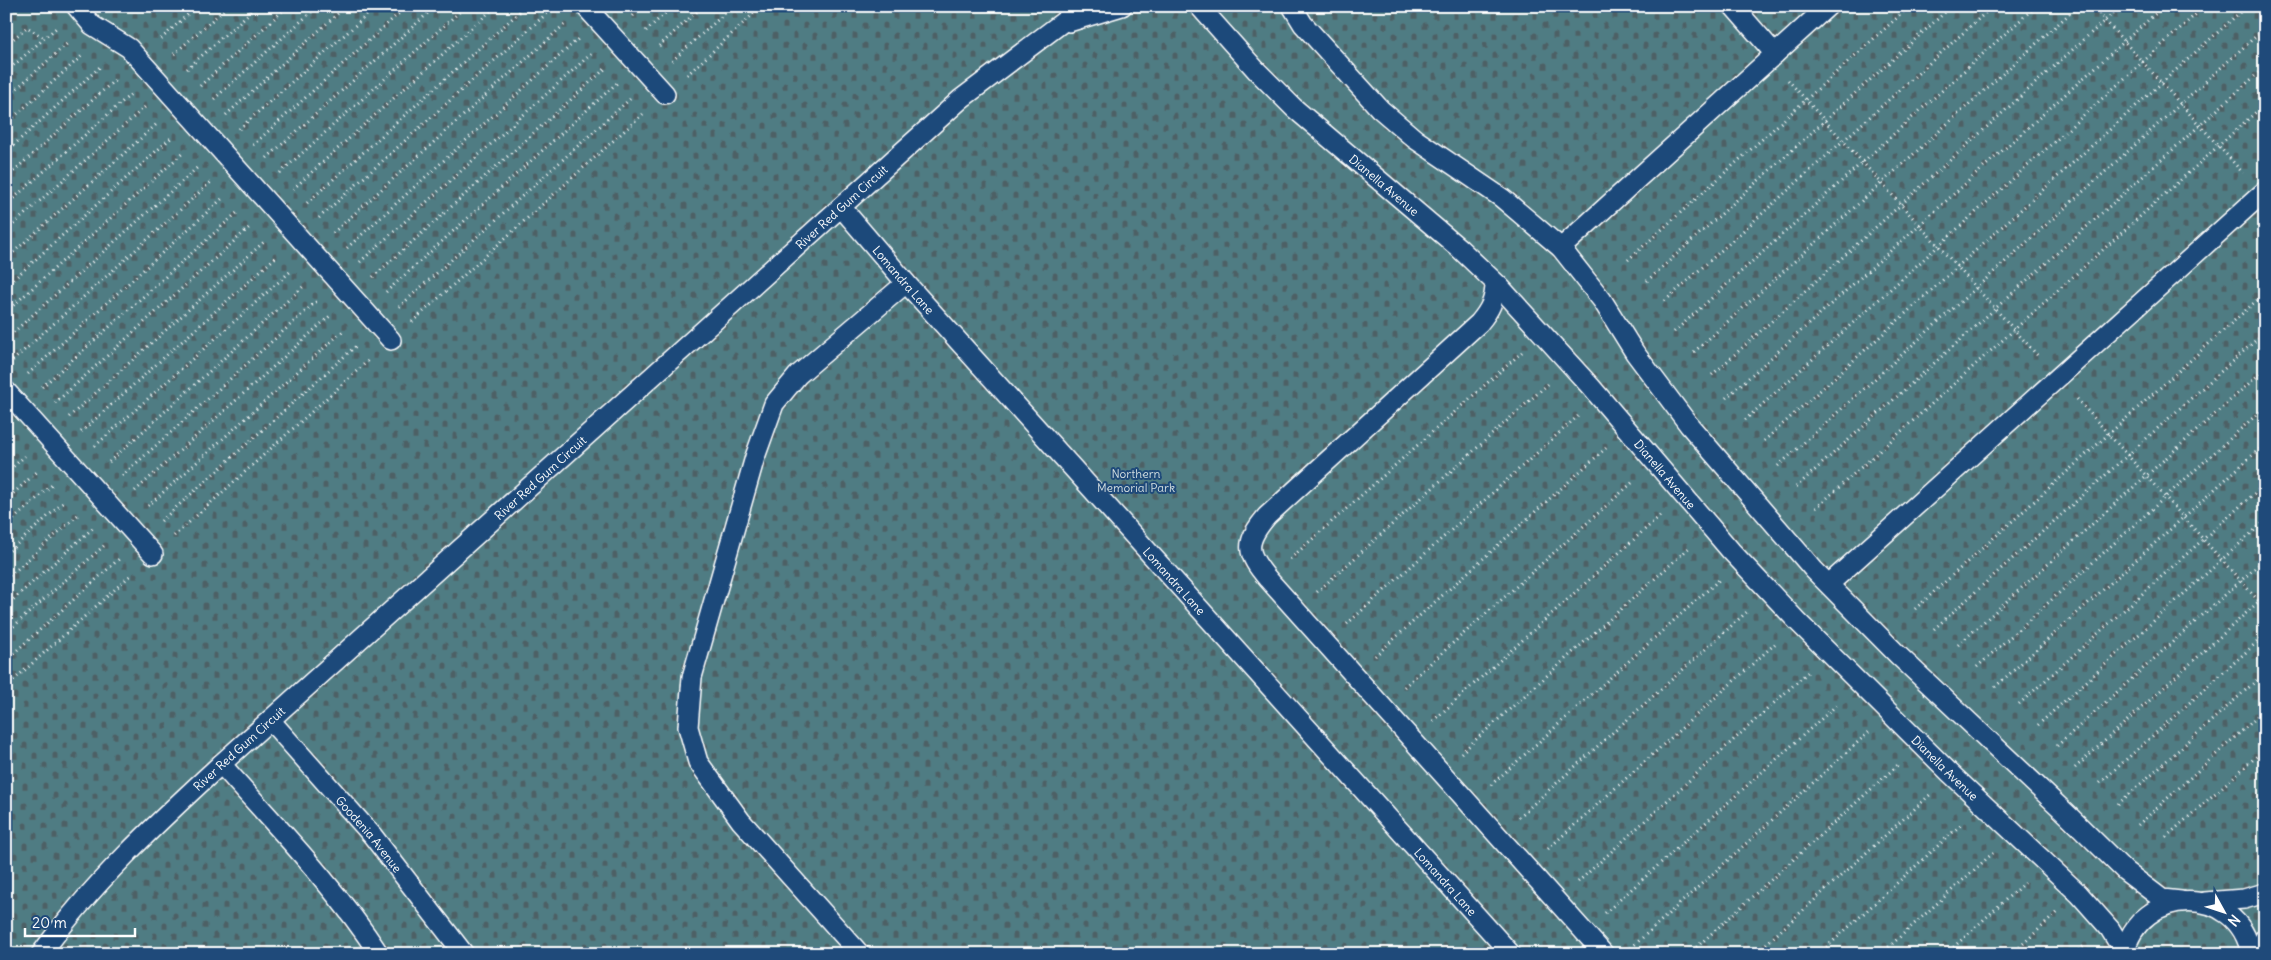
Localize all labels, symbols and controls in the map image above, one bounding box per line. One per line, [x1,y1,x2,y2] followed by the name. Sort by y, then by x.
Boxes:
[1346,151,1422,219] street label: Dianella Avenue
[792,161,890,252] street label: River Red Gum Circuit
[870,242,938,317] street label: Lomandra Lane
[491,432,589,523] street label: River Red Gum Circuit
[1631,436,1699,512] street label: Dianella Avenue
[1097,466,1175,495] park label: Northern Memorial Park
[1140,544,1209,618] street label: Lomandra Lane
[190,703,288,794] street label: River Red Gum Circuit
[1909,732,1982,803] street label: Dianella Avenue
[333,792,405,875] street label: Goodenia Avenue
[1411,845,1480,918] street label: Lomandra Lane
[2198,888,2248,938] north arrow
[25,905,135,937] scale bar
[2224,911,2244,930] text: N
[32,913,67,932] text: 20 m

